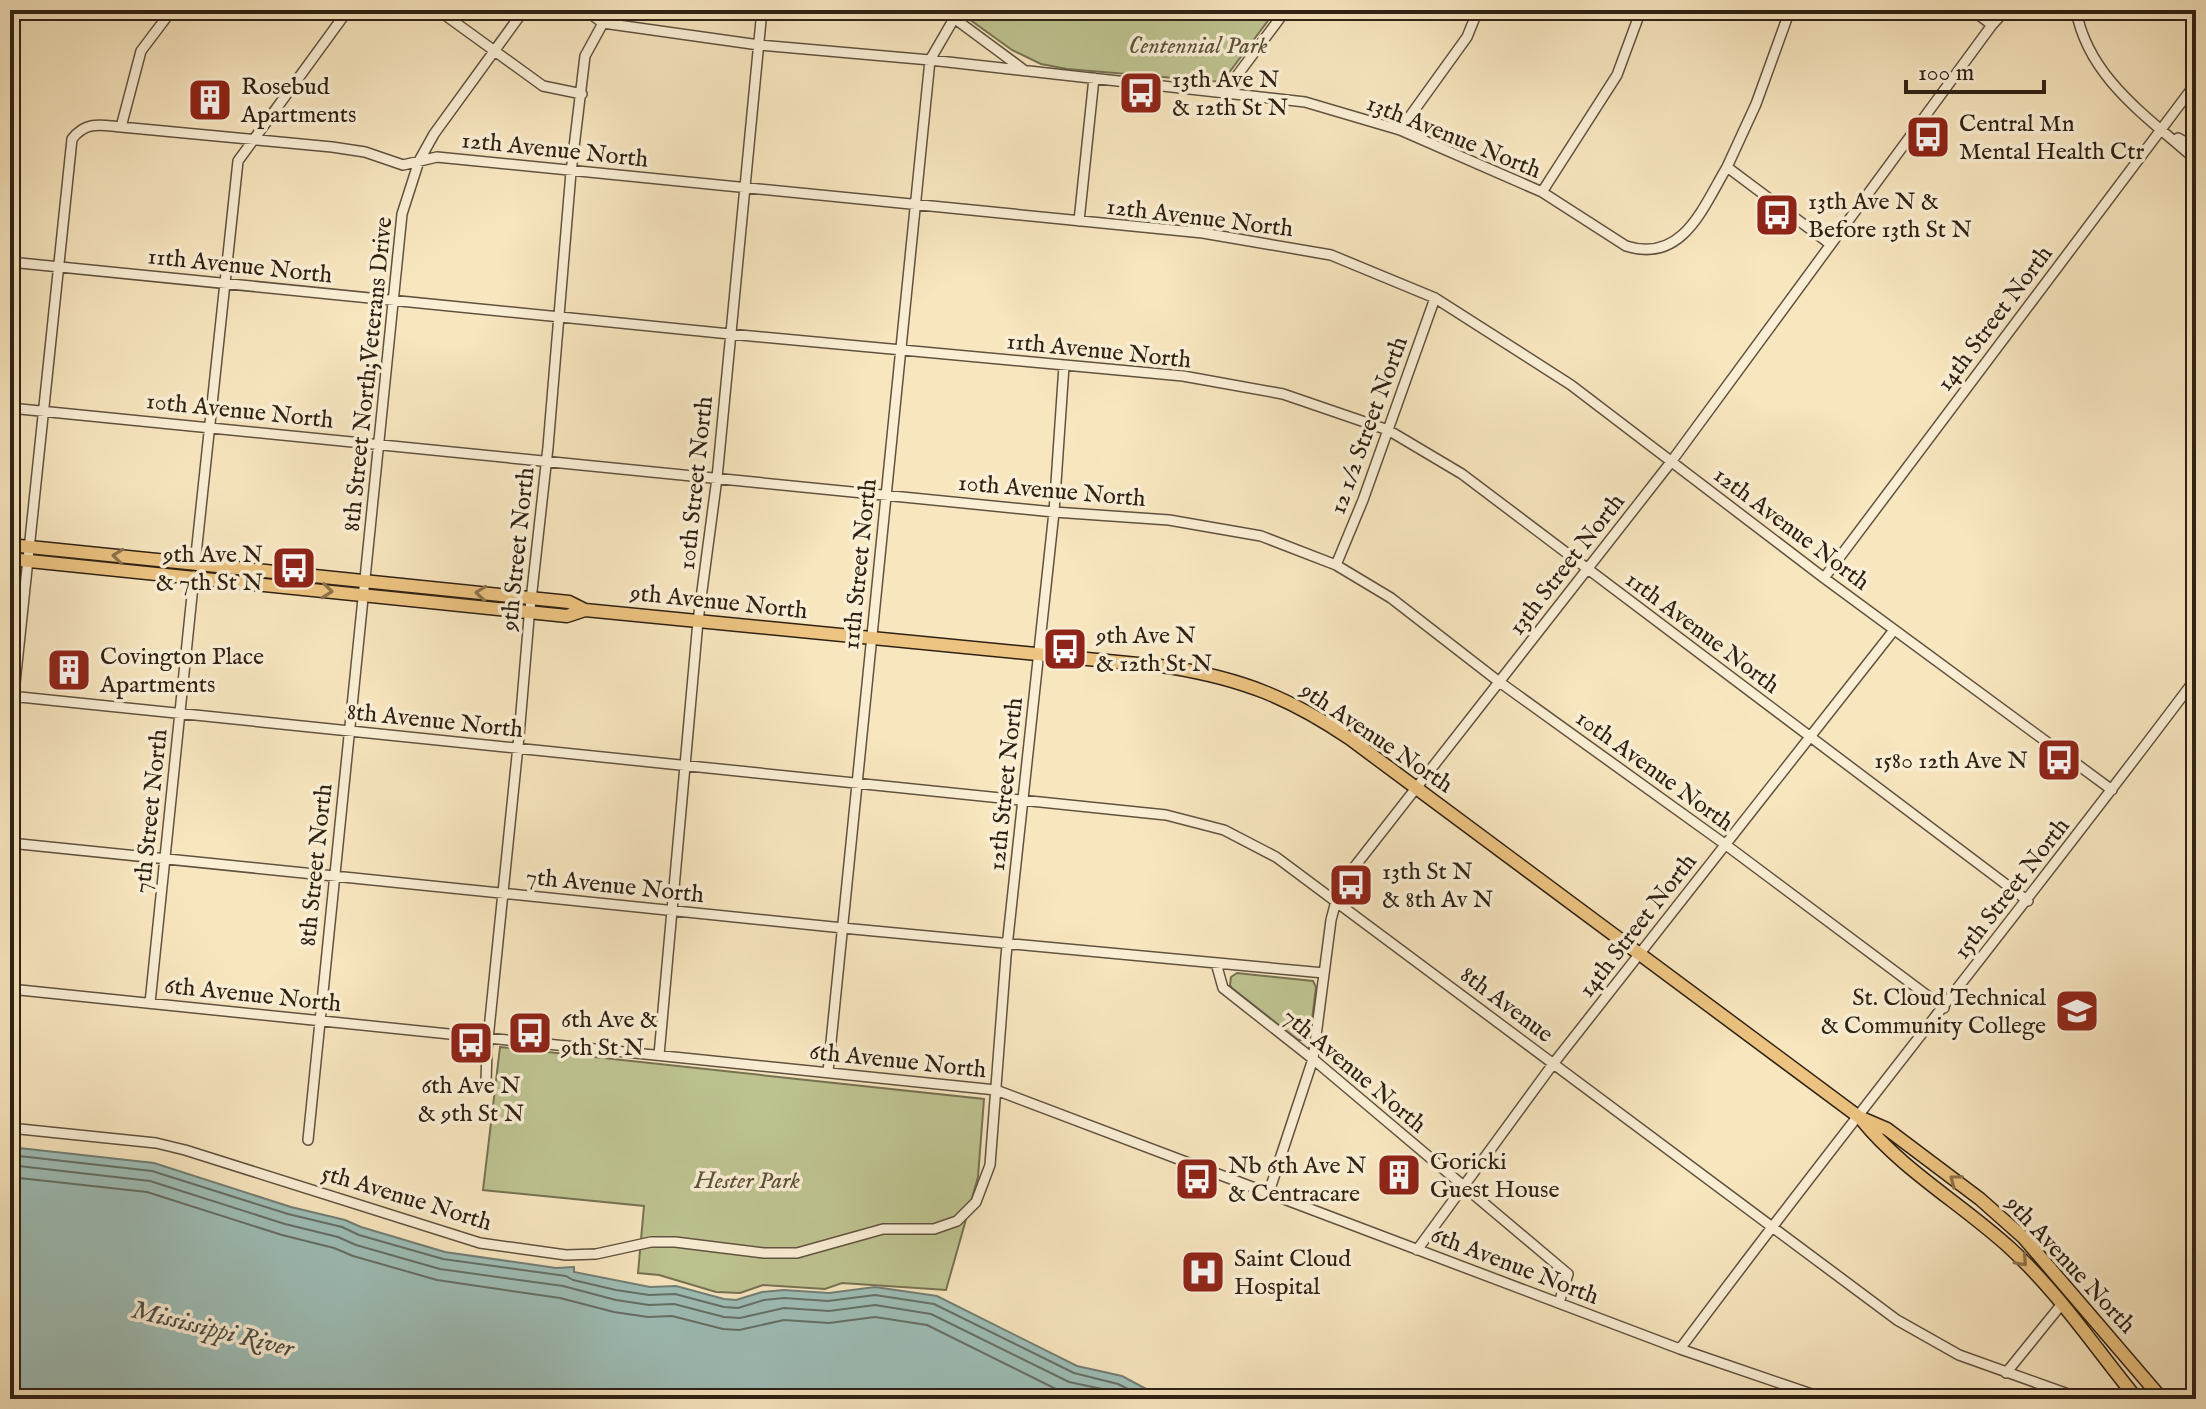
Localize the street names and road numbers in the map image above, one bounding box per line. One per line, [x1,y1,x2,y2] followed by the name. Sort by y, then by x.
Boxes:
[1362,88,1545,187] street label: 13th Avenue North
[460,125,650,176] street label: 12th Avenue North
[1105,192,1295,245] street label: 12th Avenue North
[337,215,400,533] street label: 8th Street North;Veterans Drive
[1930,240,2060,398] street label: 14th Street North
[146,241,334,292] street label: 11th Avenue North
[1005,326,1193,377] street label: 11th Avenue North
[1323,332,1416,518] street label: 12 1/2 Street North
[145,386,335,437] street label: 10th Avenue North
[672,395,721,572] street label: 10th Street North
[1707,460,1876,598] street label: 12th Avenue North
[494,466,543,634] street label: 9th Street North
[957,468,1147,515] street label: 10th Avenue North
[836,477,885,651] street label: 11th Street North
[1502,488,1632,642] street label: 13th Street North
[1619,565,1786,702] street label: 11th Avenue North
[628,578,809,627] street label: 9th Avenue North
[1293,675,1459,801] street label: 9th Avenue North
[982,696,1031,872] street label: 12th Street North
[345,697,525,746] street label: 8th Avenue North
[1569,703,1740,839] street label: 10th Avenue North
[127,727,176,895] street label: 7th Street North
[293,782,340,948] street label: 8th Street North
[1947,812,2077,966] street label: 15th Street North
[1572,847,1704,1004] street label: 14th Street North
[524,862,706,911] street label: 7th Avenue North
[1453,960,1559,1050] street label: 8th Avenue
[163,971,343,1020] street label: 6th Avenue North
[1276,1002,1433,1141] street label: 7th Avenue North
[808,1037,988,1086] street label: 6th Avenue North
[318,1158,496,1239] street label: 5th Avenue North
[1997,1189,2142,1341] street label: 9th Avenue North
[1426,1220,1603,1313] street label: 6th Avenue North

